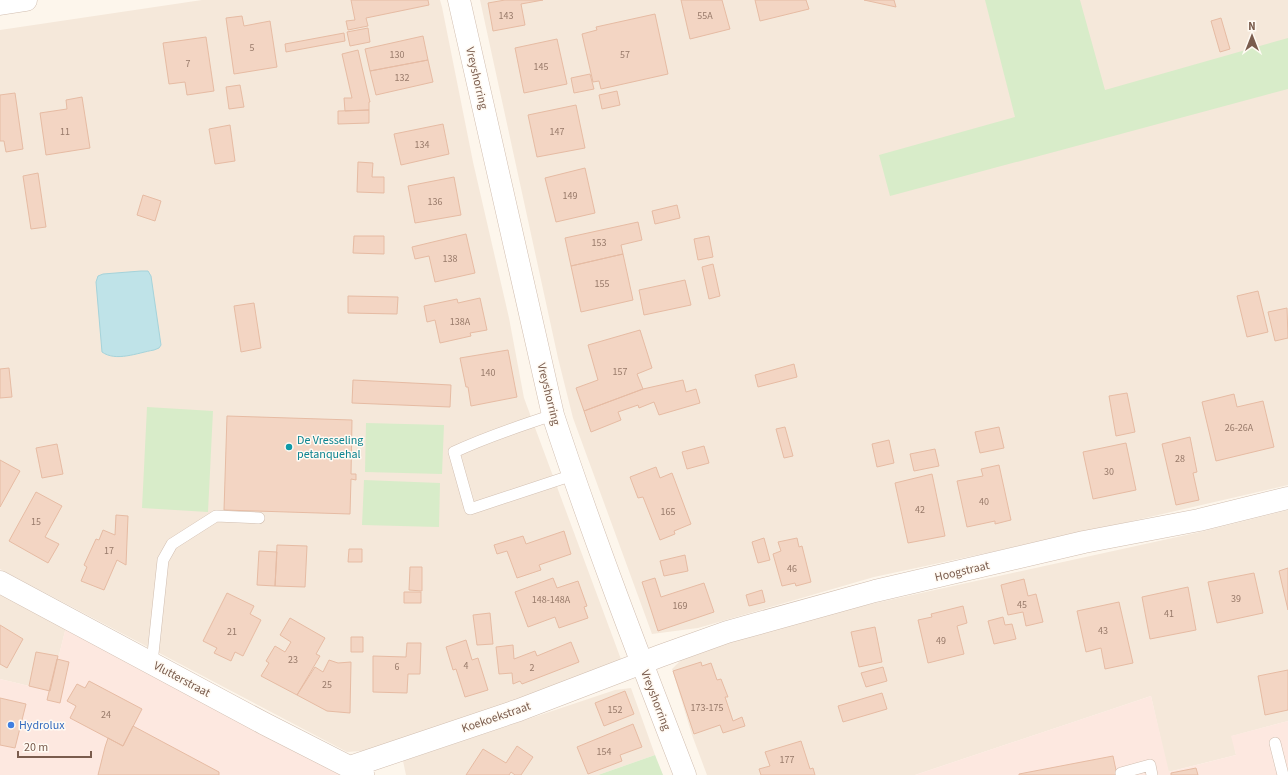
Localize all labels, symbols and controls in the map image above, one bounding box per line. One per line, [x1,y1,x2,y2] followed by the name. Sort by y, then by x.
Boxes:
[499,9,513,23] house number: 143
[697,9,713,23] house number: 55A
[1232,16,1272,56] north arrow
[1248,19,1256,34] text: N
[250,41,255,55] house number: 5
[461,45,492,111] street label: Vreyshorring
[390,48,404,62] house number: 130
[620,48,630,62] house number: 57
[186,57,191,71] house number: 7
[534,60,548,74] house number: 145
[395,71,409,85] house number: 132
[60,125,70,139] house number: 11
[550,125,564,139] house number: 147
[415,138,429,152] house number: 134
[563,189,577,203] house number: 149
[428,195,442,209] house number: 136
[592,236,606,250] house number: 153
[443,252,457,266] house number: 138
[595,277,609,291] house number: 155
[450,315,471,329] house number: 138A
[533,361,564,427] street label: Vreyshorring
[613,365,627,379] house number: 157
[481,366,495,380] house number: 140
[1225,421,1254,435] house number: 26-26A
[297,432,363,463] place label: De Vresseling petanquehal
[284,442,294,452] marker: De Vresseling petanquehal
[1175,452,1185,466] house number: 28
[1104,465,1114,479] house number: 30
[979,495,989,509] house number: 40
[915,503,925,517] house number: 42
[661,505,675,519] house number: 165
[31,515,41,529] house number: 15
[104,544,114,558] house number: 17
[933,557,991,586] street label: Hoogstraat
[787,562,797,576] house number: 46
[1231,592,1241,606] house number: 39
[532,593,571,607] house number: 148-148A
[1017,598,1027,612] house number: 45
[673,599,687,613] house number: 169
[1164,607,1174,621] house number: 41
[1098,624,1108,638] house number: 43
[227,625,237,639] house number: 21
[936,634,946,648] house number: 49
[288,653,298,667] house number: 23
[150,657,213,702] street label: Vlutterstraat
[464,659,469,673] house number: 4
[395,660,400,674] house number: 6
[530,661,535,675] house number: 2
[636,667,675,733] street label: Vreyshorring
[322,678,332,692] house number: 25
[459,698,533,737] street label: Koekoekstraat
[691,701,723,715] house number: 173-175
[608,703,622,717] house number: 152
[101,708,111,722] house number: 24
[19,717,65,734] place label: Hydrolux
[6,720,16,730] marker: Hydrolux
[18,733,91,759] scale bar
[24,739,48,756] text: 20 m
[597,745,611,759] house number: 154
[780,753,794,767] house number: 177

